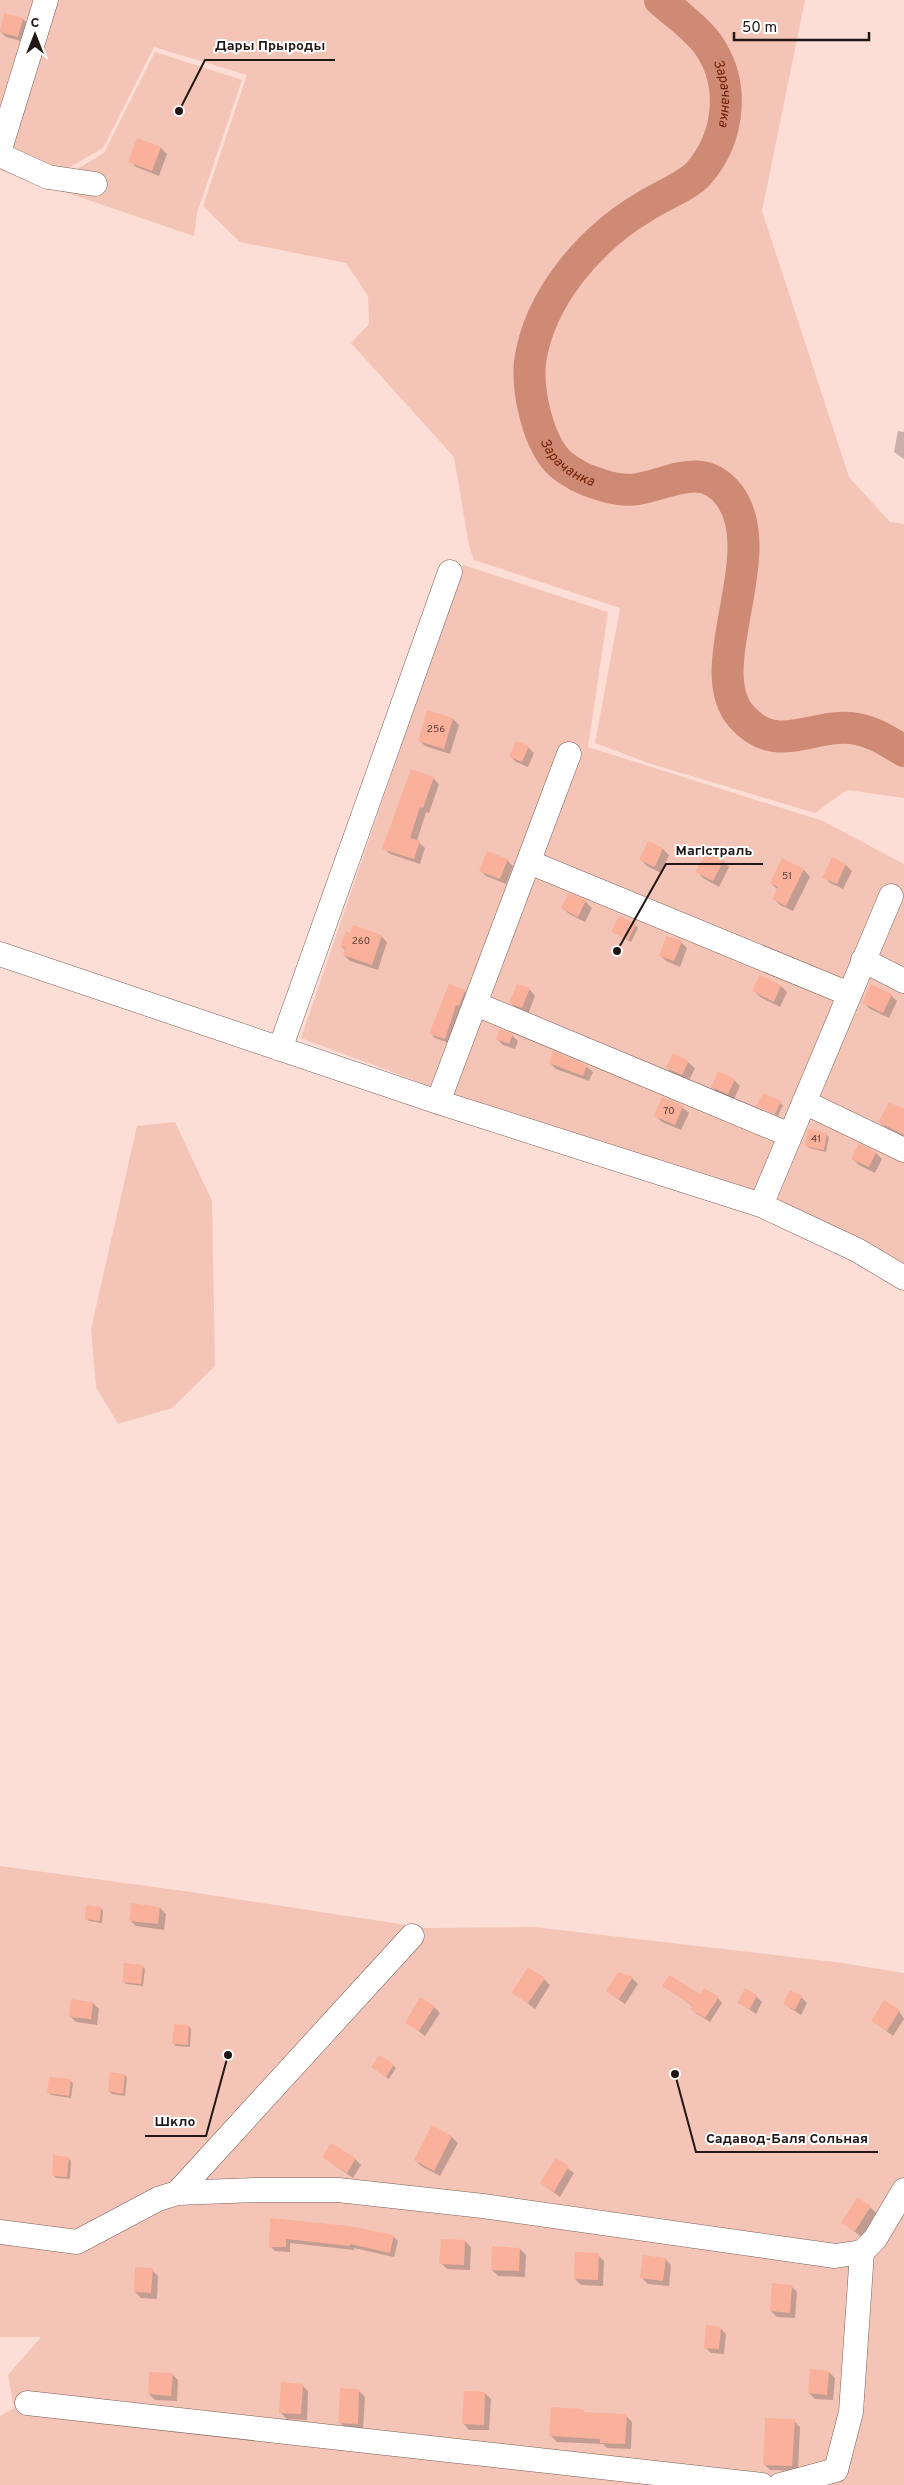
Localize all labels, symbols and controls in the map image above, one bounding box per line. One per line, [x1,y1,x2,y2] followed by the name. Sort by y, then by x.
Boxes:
[10,10,60,60] north arrow
[734,10,869,42] scale bar
[31,15,40,32] text: С
[742,19,777,38] text: 50 m
[205,31,335,60] callout: Дары Прыроды
[215,38,325,55] text: Дары Прыроды
[709,57,734,130] water label: Зарачанка
[536,436,597,491] water label: Зарачанка
[427,723,445,736] house number: 256
[666,835,763,864] callout: Магістраль
[676,843,752,860] text: Магістраль
[782,870,792,883] house number: 51
[352,935,370,948] house number: 260
[663,1105,675,1118] house number: 70
[811,1133,821,1146] house number: 41
[145,2107,206,2136] callout: Шкло
[155,2114,195,2131] text: Шкло
[696,2123,878,2152] callout: Садавод-Баля Сольная
[706,2131,868,2148] text: Садавод-Баля Сольная

